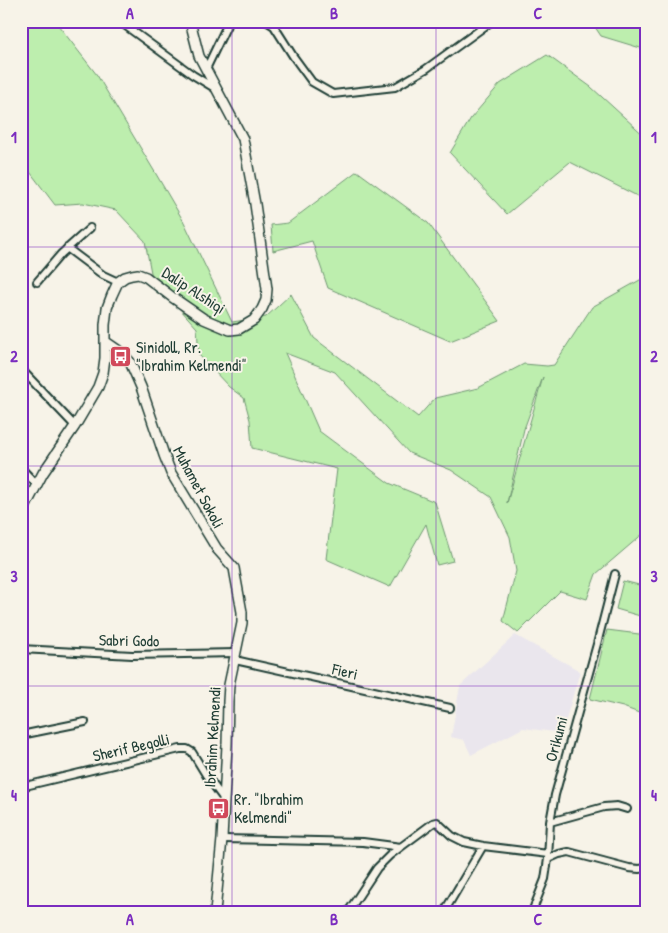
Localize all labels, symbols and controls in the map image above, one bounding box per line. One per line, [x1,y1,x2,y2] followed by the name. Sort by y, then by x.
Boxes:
[126,2,134,24] text: A
[330,2,338,24] text: B
[534,2,543,24] text: C
[11,126,17,148] text: 1
[651,126,657,148] text: 1
[158,261,230,319] street label: Dalip Alshiqi
[136,336,247,376] place label: Sinidoll, Rr. "Ibrahim Kelmendi"
[108,344,132,368] bus stop icon: Sinidoll, Rr. "Ibrahim Kelmendi"
[10,345,18,367] text: 2
[650,345,658,367] text: 2
[168,442,230,532] street label: Muhamet Sokoli
[10,565,18,587] text: 3
[650,565,658,587] text: 3
[99,628,160,652] street label: Sabri Godo
[329,657,360,685] street label: Fieri
[198,686,226,788] street label: Ibrahim Kelmendi
[539,714,573,764] street label: Orikumi
[90,727,172,767] street label: Sherif Begolli
[11,784,17,806] text: 4
[651,784,657,806] text: 4
[234,788,303,828] place label: Rr. "Ibrahim Kelmendi"
[206,796,230,820] bus stop icon: Rr. "Ibrahim Kelmendi"
[126,908,134,930] text: A
[330,908,338,930] text: B
[534,908,543,930] text: C

